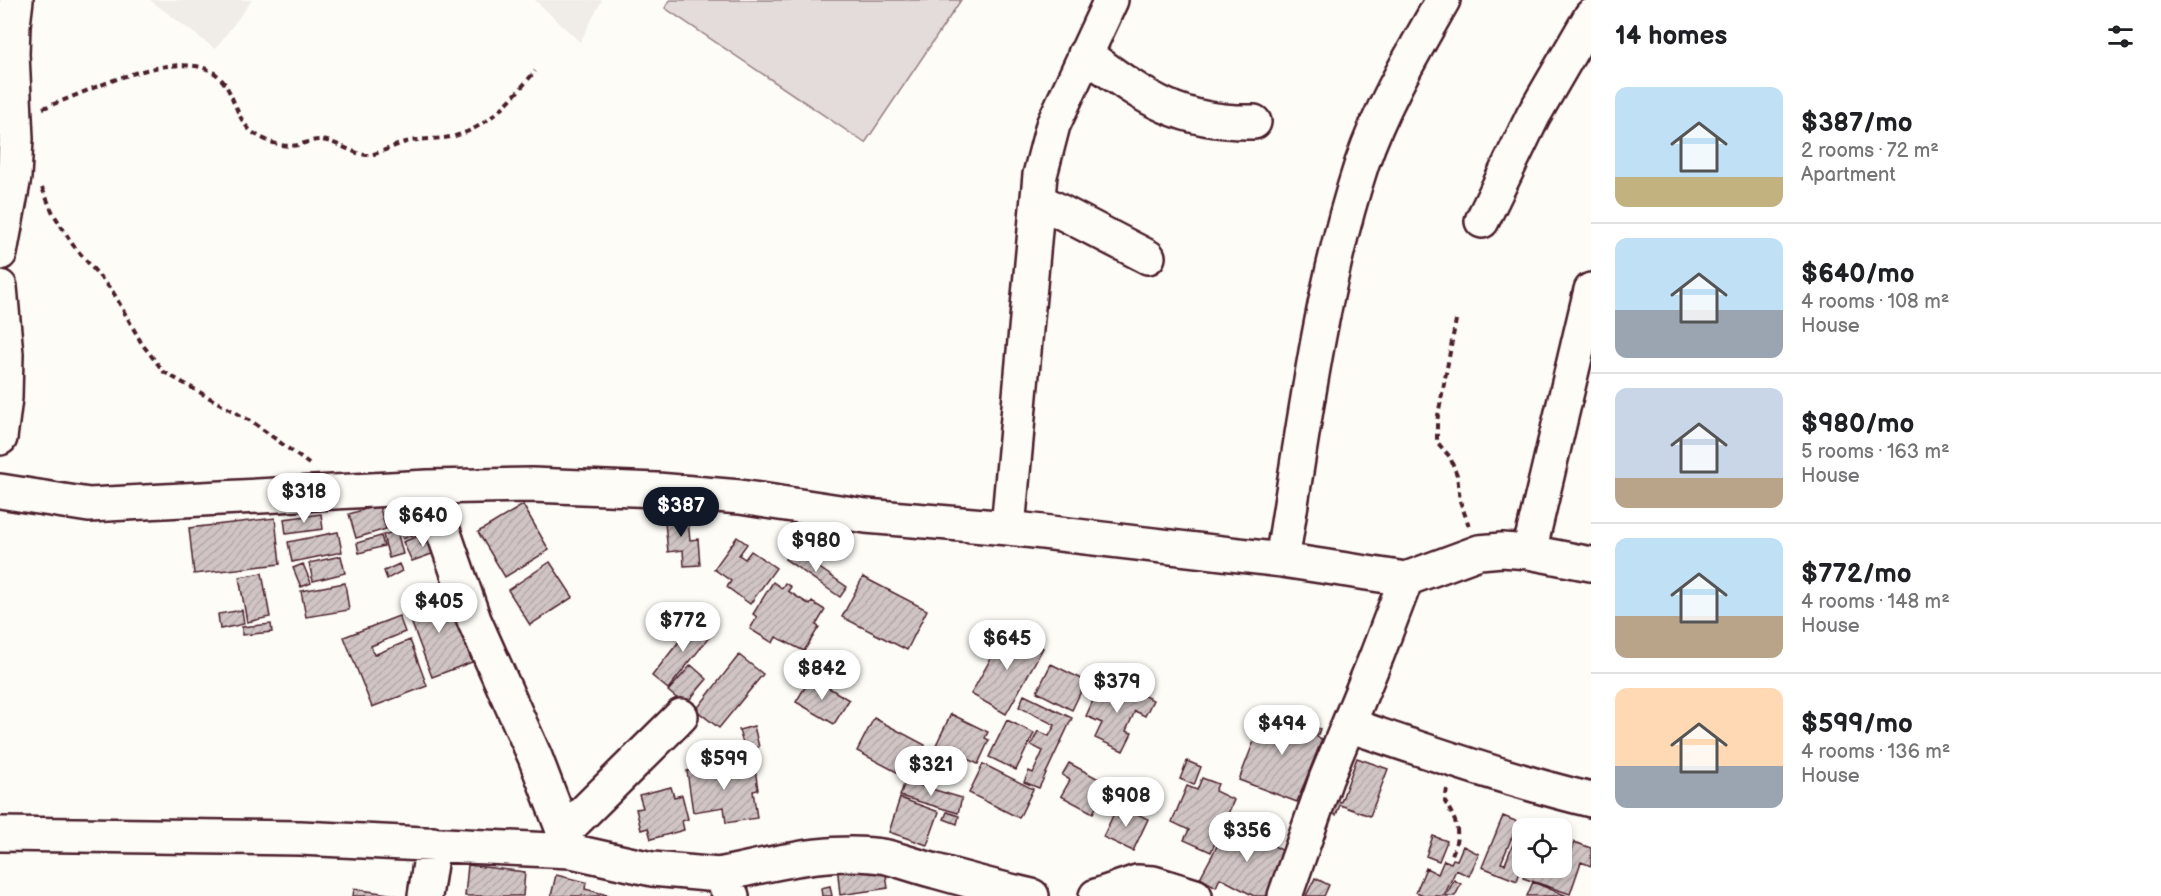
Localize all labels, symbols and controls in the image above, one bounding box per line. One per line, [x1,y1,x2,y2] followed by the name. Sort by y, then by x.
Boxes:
[2104,20,2137,53] icon: filters
[1615,21,1727,52] text: 14 homes
[1801,108,1912,139] text: $387/mo
[1663,111,1735,183] icon: home
[1801,139,1939,163] text: 2 rooms · 72 m²
[1801,163,1896,187] text: Apartment
[1801,259,1915,290] text: $640/mo
[1663,262,1735,334] icon: home
[1801,290,1949,314] text: 4 rooms · 108 m²
[1801,314,1860,338] text: House
[1801,409,1914,440] text: $980/mo
[1663,412,1735,484] icon: home
[1801,440,1950,464] text: 5 rooms · 163 m²
[1801,464,1860,488] text: House
[268,473,340,524] pin: $318
[281,480,327,504] text: $318
[645,487,717,538] pin: $387
[657,494,705,518] text: $387
[387,497,459,548] pin: $640
[398,504,448,528] text: $640
[780,522,852,573] pin: $980
[791,529,841,553] text: $980
[1801,559,1912,590] text: $772/mo
[1663,562,1735,634] icon: home
[403,583,475,634] pin: $405
[415,590,463,614] text: $405
[1801,590,1950,614] text: 4 rooms · 148 m²
[647,602,719,653] pin: $772
[659,609,707,633] text: $772
[1801,614,1860,638] text: House
[971,620,1043,671] pin: $645
[983,627,1031,651] text: $645
[786,650,858,701] pin: $842
[798,657,846,681] text: $842
[1081,663,1153,714] pin: $379
[1093,670,1141,694] text: $379
[1246,705,1318,756] pin: $494
[1801,709,1913,740] text: $599/mo
[1258,712,1306,736] text: $494
[1663,712,1735,784] icon: home
[688,740,760,791] pin: $599
[1801,740,1950,764] text: 4 rooms · 136 m²
[895,746,967,797] pin: $321
[700,747,748,771] text: $599
[909,753,953,777] text: $321
[1801,764,1860,788] text: House
[1090,777,1162,828] pin: $908
[1101,784,1151,808] text: $908
[1211,812,1283,863] pin: $356
[1512,818,1572,878] map controls
[1512,818,1572,878] button: locate
[1223,819,1271,843] text: $356

